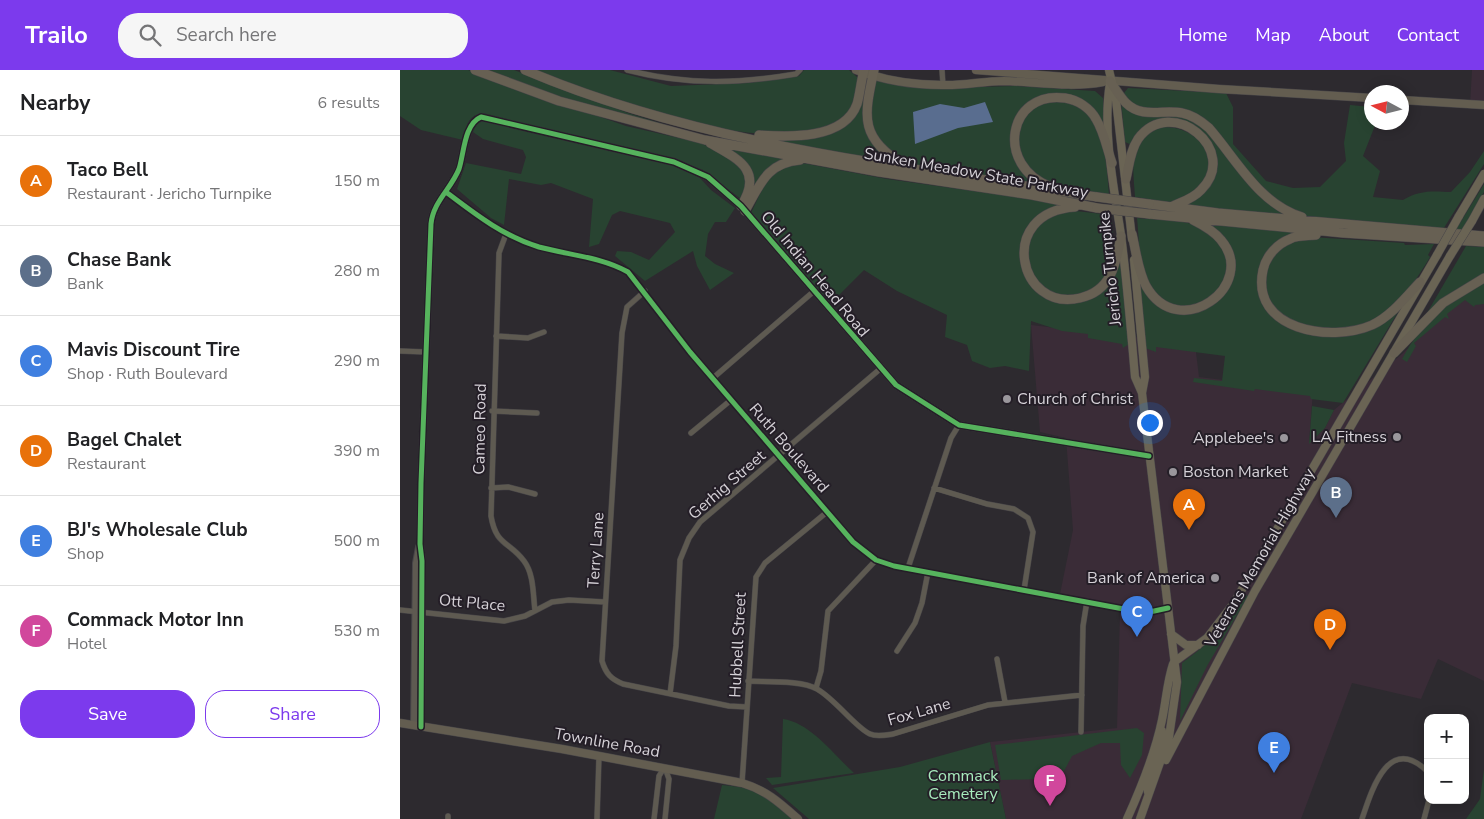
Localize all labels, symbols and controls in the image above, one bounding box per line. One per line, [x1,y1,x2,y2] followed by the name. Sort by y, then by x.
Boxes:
[118,13,468,58] search box
[25,19,88,51] text: Trailo
[136,21,164,49] icon: search
[176,22,277,48] text: Search here
[1179,23,1227,47] text: Home
[1255,23,1291,47] text: Map
[1319,23,1369,47] text: About
[1397,23,1459,47] text: Contact
[1364,85,1409,130] north arrow
[20,89,90,117] text: Nearby
[318,92,380,114] text: 6 results
[862,142,1091,204] street label: Sunken Meadow State Parkway
[67,157,148,183] text: Taco Bell
[30,170,42,192] text: A
[333,170,380,192] text: 150 m
[67,183,272,205] text: Restaurant · Jericho Turnpike
[756,206,874,342] street label: Old Indian Head Road
[1093,211,1127,328] street label: Jericho Turnpike
[67,247,171,273] text: Chase Bank
[30,260,42,282] text: B
[333,260,380,282] text: 280 m
[67,273,103,295] text: Bank
[67,337,240,363] text: Mavis Discount Tire
[31,350,41,372] text: C
[333,350,380,372] text: 290 m
[67,363,228,385] text: Shop · Ruth Boulevard
[468,383,492,475] street label: Cameo Road
[1017,388,1133,410] place label: Church of Christ
[1001,393,1013,405] marker: Church of Christ
[744,399,834,497] street label: Ruth Boulevard
[1137,410,1163,436] your location
[1312,426,1387,448] place label: LA Fitness
[67,427,181,453] text: Bagel Chalet
[1193,427,1274,449] place label: Applebee's
[1391,431,1403,443] marker: LA Fitness
[1278,432,1290,444] marker: Applebee's
[30,440,42,462] text: D
[333,440,380,462] text: 390 m
[684,445,771,525] street label: Gerhig Street
[67,453,146,475] text: Restaurant
[1183,461,1288,483] place label: Boston Market
[1199,464,1321,652] street label: Veterans Memorial Highway
[1167,466,1179,478] marker: Boston Market
[1320,477,1352,518] pin: B
[1173,489,1205,530] pin: A
[582,511,610,589] street label: Terry Lane
[67,517,248,543] text: BJ's Wholesale Club
[31,530,41,552] text: E
[333,530,380,552] text: 500 m
[67,543,104,565] text: Shop
[1087,567,1205,589] place label: Bank of America
[1209,572,1221,584] marker: Bank of America
[438,589,506,617] street label: Ott Place
[724,591,752,698] street label: Hubbell Street
[1121,596,1153,637] pin: C
[67,607,244,633] text: Commack Motor Inn
[1314,609,1346,650] pin: D
[32,620,41,642] text: F
[333,620,380,642] text: 530 m
[67,633,107,655] text: Hotel
[20,690,195,738] button: Save
[205,690,380,738] button: Share
[885,693,953,731] street label: Fox Lane
[1424,714,1469,804] map controls
[1424,714,1469,759] button: +
[552,723,662,763] street label: Townline Road
[1258,732,1290,773] pin: E
[1424,759,1469,804] button: −
[928,765,999,805] park label: Commack Cemetery
[1034,765,1066,806] pin: F

